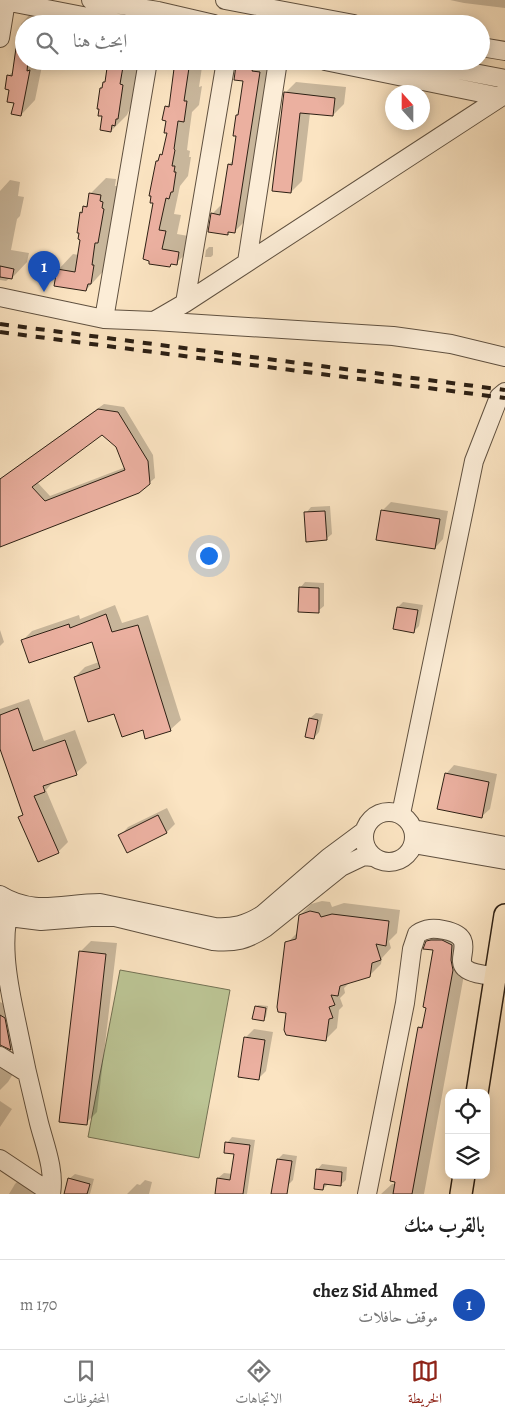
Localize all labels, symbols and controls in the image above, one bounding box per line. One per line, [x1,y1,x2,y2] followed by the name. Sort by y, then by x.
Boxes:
[15,15,490,70] search box
[73,28,127,54] text: ابحث هنا
[33,29,61,57] icon: search
[385,85,430,130] north arrow
[28,251,60,292] pin: 1
[196,543,222,569] your location
[445,1089,490,1179] map controls
[445,1089,490,1134] button: locate
[445,1134,490,1179] button: layers
[404,1211,485,1239] text: بالقرب منك
[313,1278,438,1304] text: chez Sid Ahmed
[20,1294,57,1316] text: 170 m
[466,1294,472,1316] text: 1
[358,1306,438,1328] text: موقف حافلات
[63,1357,109,1412] tab: المحفوظات
[235,1357,282,1412] tab: الاتجاهات
[408,1357,442,1412] tab: الخريطة

